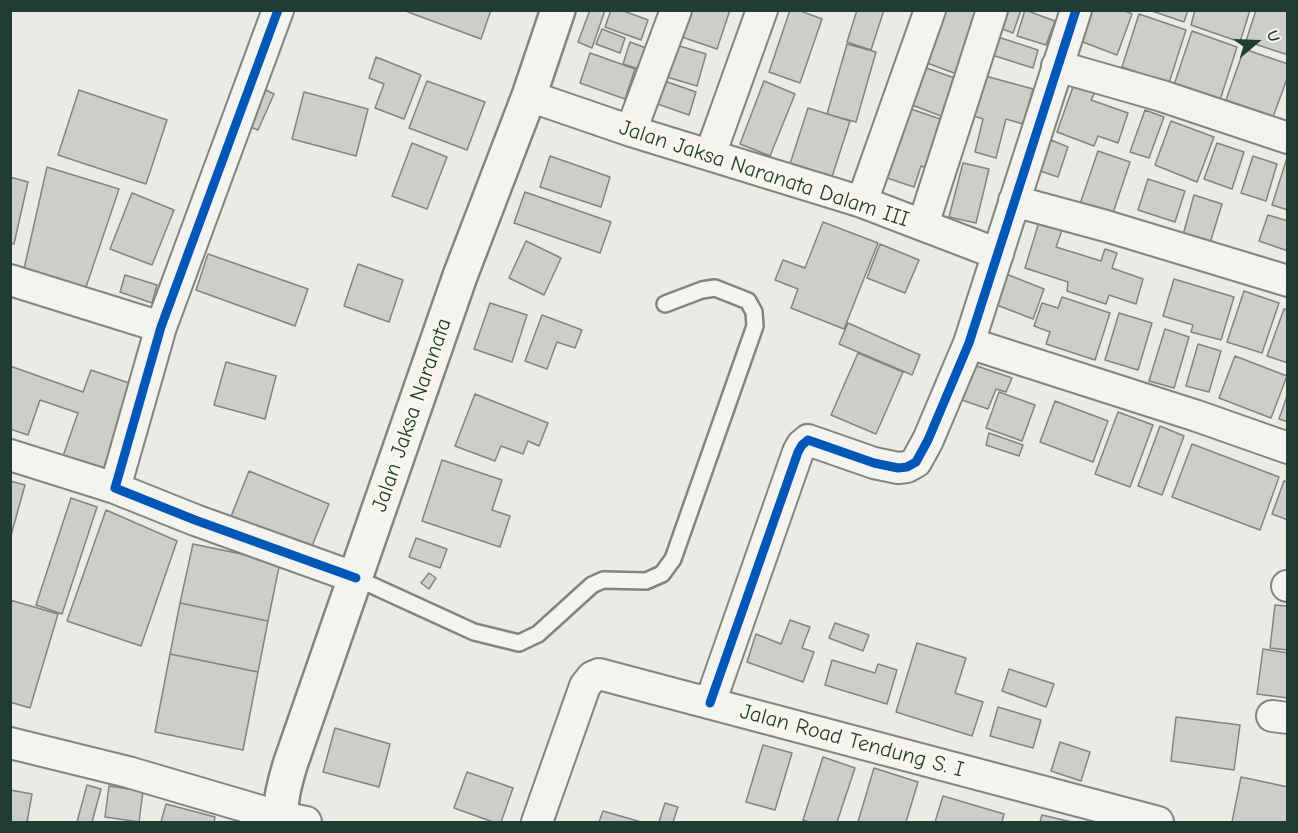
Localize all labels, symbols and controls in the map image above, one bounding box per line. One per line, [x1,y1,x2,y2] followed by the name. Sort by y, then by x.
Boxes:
[1226,12,1286,72] north arrow
[1263,28,1283,44] text: U
[616,115,912,233] street label: Jalan Jaksa Naranata Dalam III
[366,315,458,515] street label: Jalan Jaksa Naranata
[737,698,967,784] street label: Jalan Road Tendung S. I

